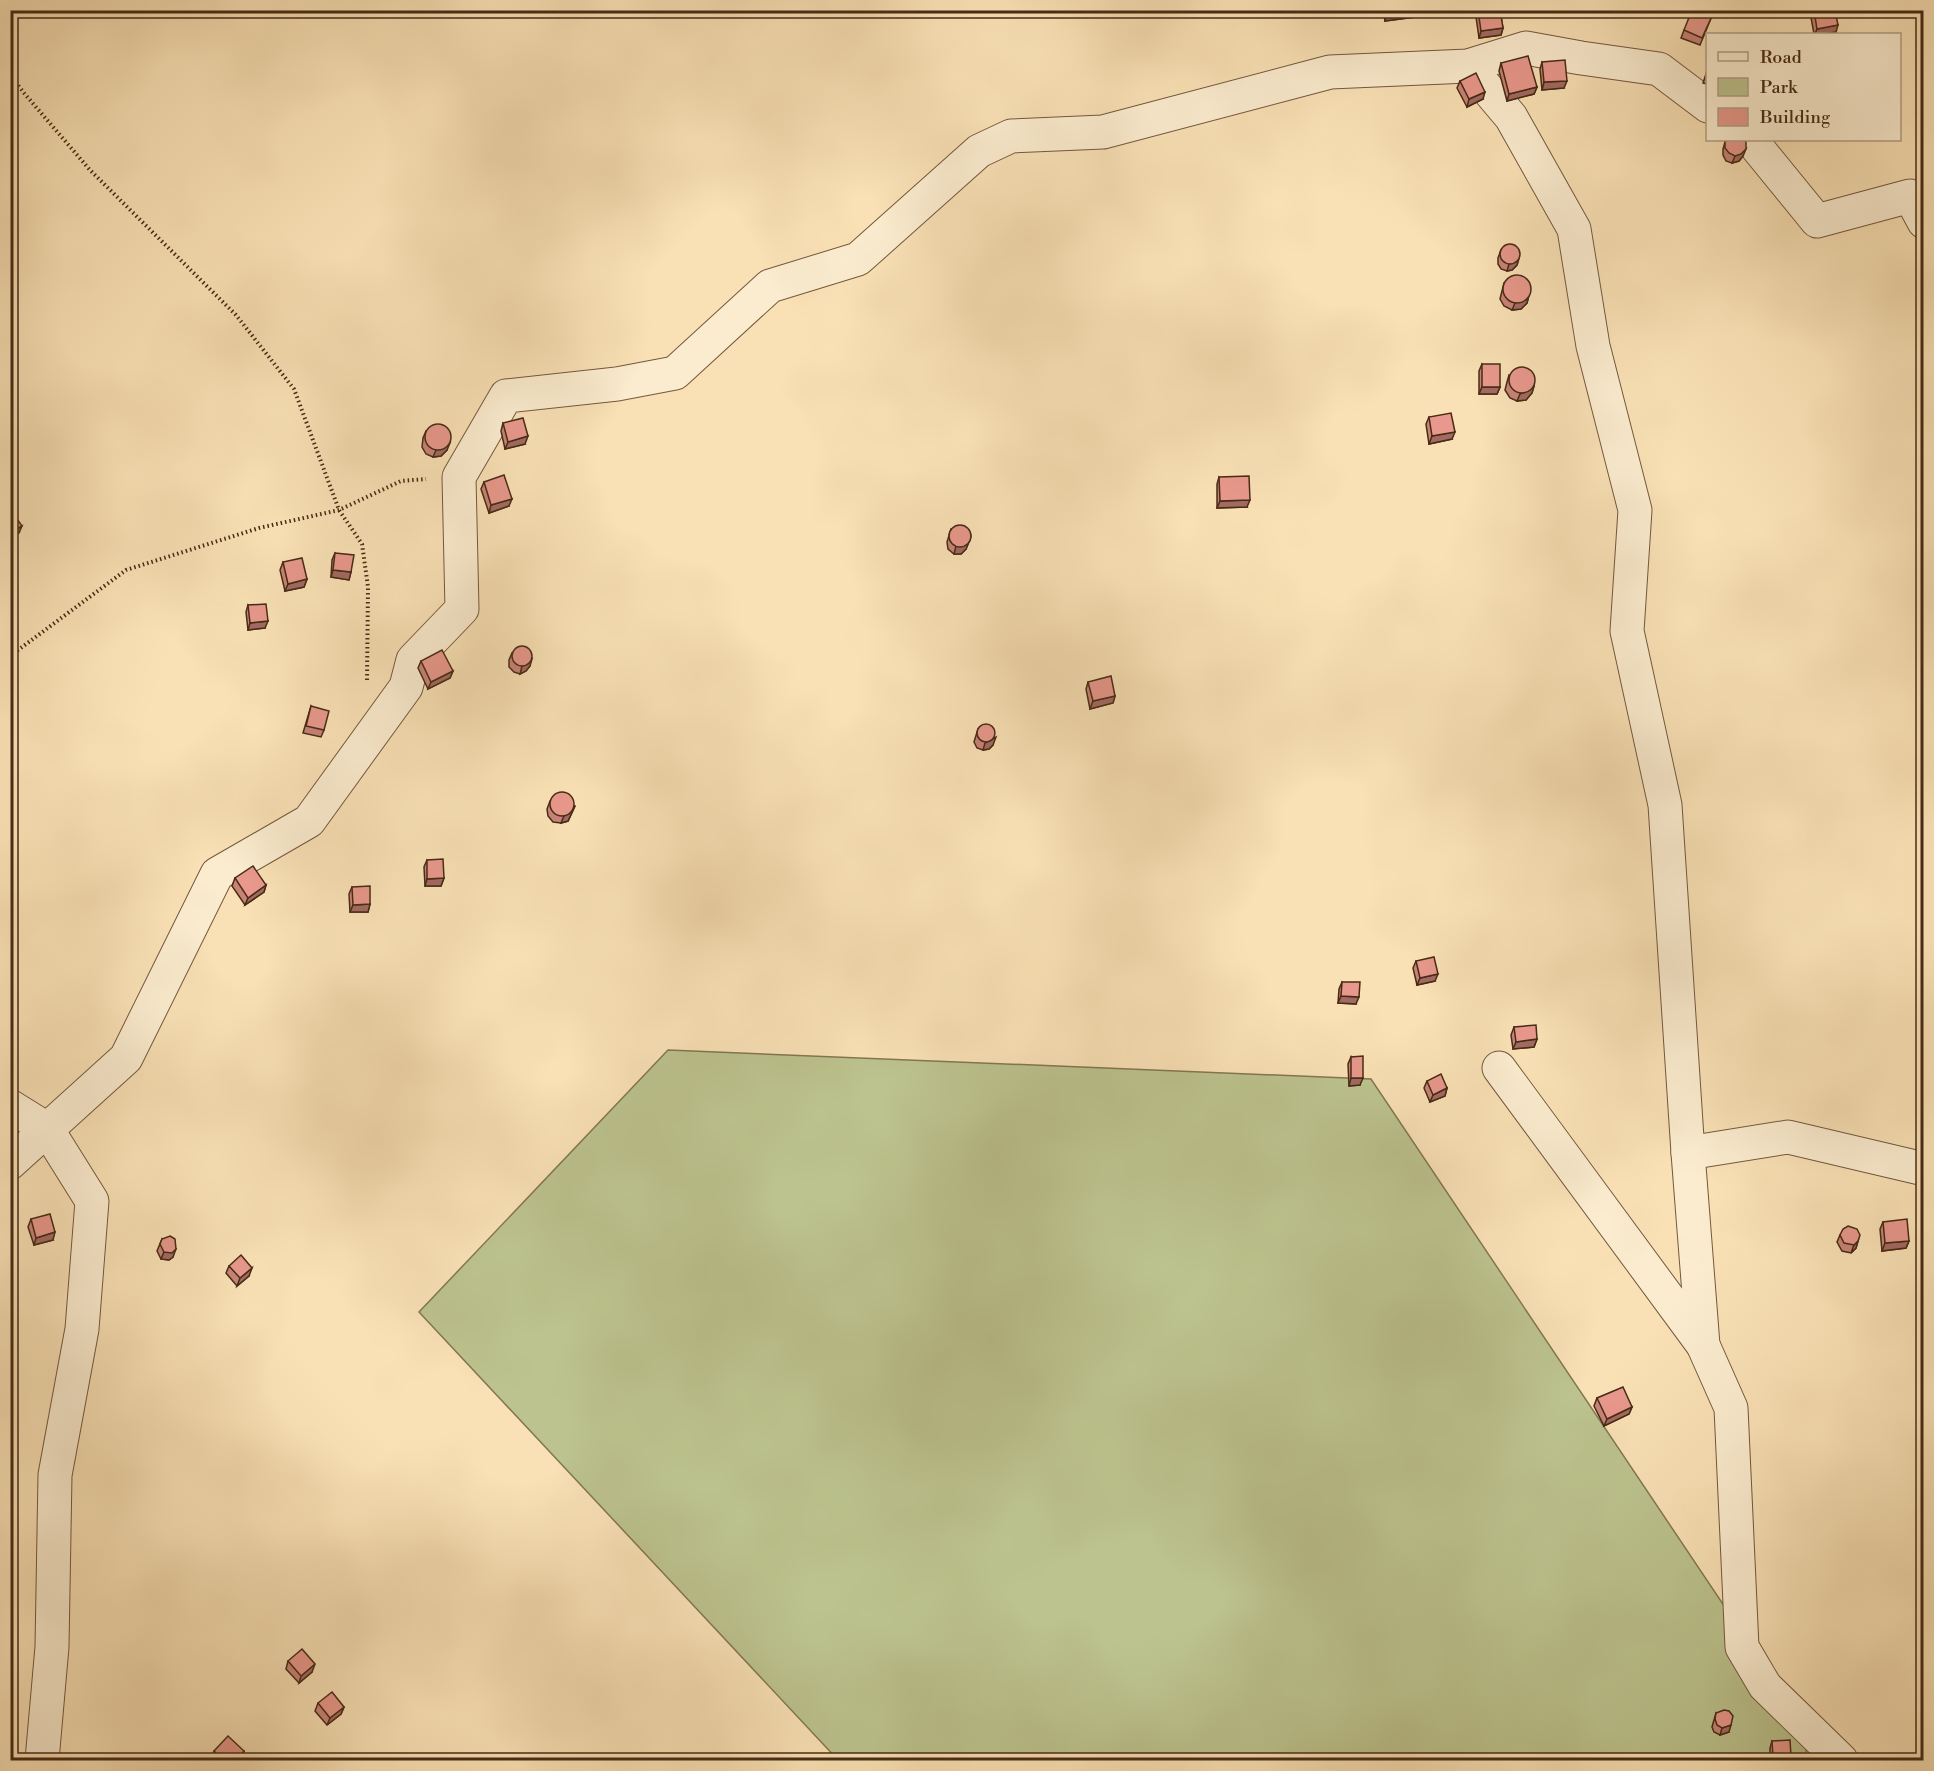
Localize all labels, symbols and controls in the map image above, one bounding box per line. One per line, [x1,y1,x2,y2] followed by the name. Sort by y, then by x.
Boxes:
[1706,33,1901,141] legend
[1760,46,1803,69] text: Road
[1760,76,1799,99] text: Park
[1759,106,1831,129] text: Building

